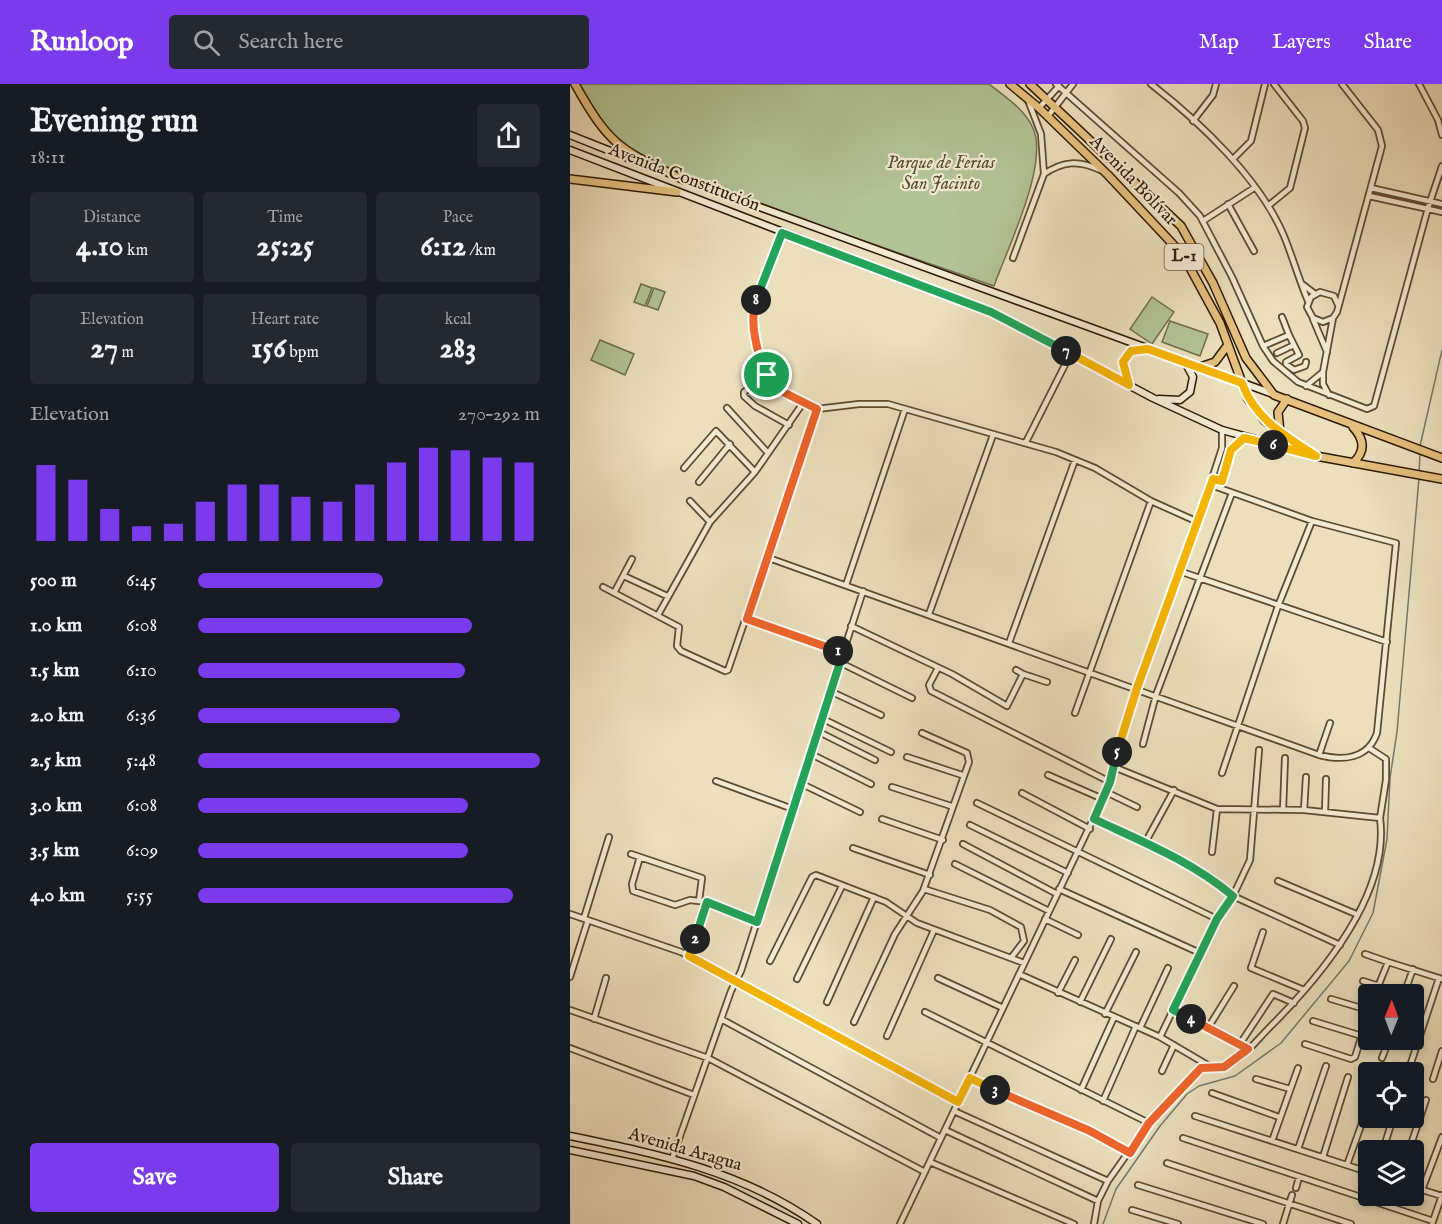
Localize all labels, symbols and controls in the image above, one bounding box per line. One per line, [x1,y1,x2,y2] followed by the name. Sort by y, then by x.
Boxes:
[169,15,589,69] search box
[30,25,133,60] text: Runloop
[190,26,223,59] icon: search
[238,28,343,56] text: Search here
[1199,29,1239,56] text: Map
[1272,29,1331,56] text: Layers
[1364,29,1412,56] text: Share
[30,101,198,143] text: Evening run
[477,104,540,167] button: share
[1083,130,1182,231] street label: Avenida Bolívar
[604,138,763,218] street label: Avenida Constitución
[30,145,65,170] text: 18:11
[887,152,996,196] park label: Parque de Ferias San Jacinto
[83,208,141,228] text: Distance
[267,208,303,228] text: Time
[443,208,473,228] text: Pace
[76,228,124,266] text: 4.10
[256,228,314,266] text: 25:25
[420,228,466,266] text: 6:12
[124,241,148,261] text: km
[466,241,496,261] text: /km
[1164,244,1204,270] road number: L-1
[741,285,771,315] pin: 8
[753,290,759,310] text: 8
[80,310,144,330] text: Elevation
[251,310,319,330] text: Heart rate
[445,310,471,330] text: kcal
[90,330,118,368] text: 27
[251,330,286,368] text: 156
[439,330,477,368] text: 283
[1051,336,1081,366] pin: 7
[1062,341,1070,361] text: 7
[118,343,134,363] text: m
[286,343,319,363] text: bpm
[741,349,792,400] pin
[750,358,783,391] icon: arrive
[30,402,109,427] text: Elevation
[458,402,540,427] text: 270–292 m
[1258,430,1288,460] pin: 6
[1270,435,1276,455] text: 6
[30,568,77,593] text: 500 m
[126,568,157,593] text: 6:45
[30,613,82,638] text: 1.0 km
[126,613,157,638] text: 6:08
[823,636,853,666] pin: 1
[835,641,841,661] text: 1
[30,658,80,683] text: 1.5 km
[126,658,157,683] text: 6:10
[30,703,84,728] text: 2.0 km
[126,703,156,728] text: 6:36
[1102,737,1132,767] pin: 5
[1114,742,1120,762] text: 5
[30,748,81,773] text: 2.5 km
[126,748,156,773] text: 5:48
[30,793,82,818] text: 3.0 km
[126,793,157,818] text: 6:08
[30,838,80,863] text: 3.5 km
[126,838,158,863] text: 6:09
[30,883,85,908] text: 4.0 km
[126,883,153,908] text: 5:55
[680,924,710,954] pin: 2
[691,929,699,949] text: 2
[1358,984,1424,1050] north arrow
[1358,984,1424,1206] map controls
[1176,1004,1206,1034] pin: 4
[1187,1009,1195,1029] text: 4
[1358,1062,1424,1128] button: locate
[980,1075,1010,1105] pin: 3
[992,1080,998,1100] text: 3
[625,1123,745,1177] street label: Avenida Aragua
[1358,1140,1424,1206] button: layers
[30,1143,279,1212] button: Save
[291,1143,540,1212] button: Share

